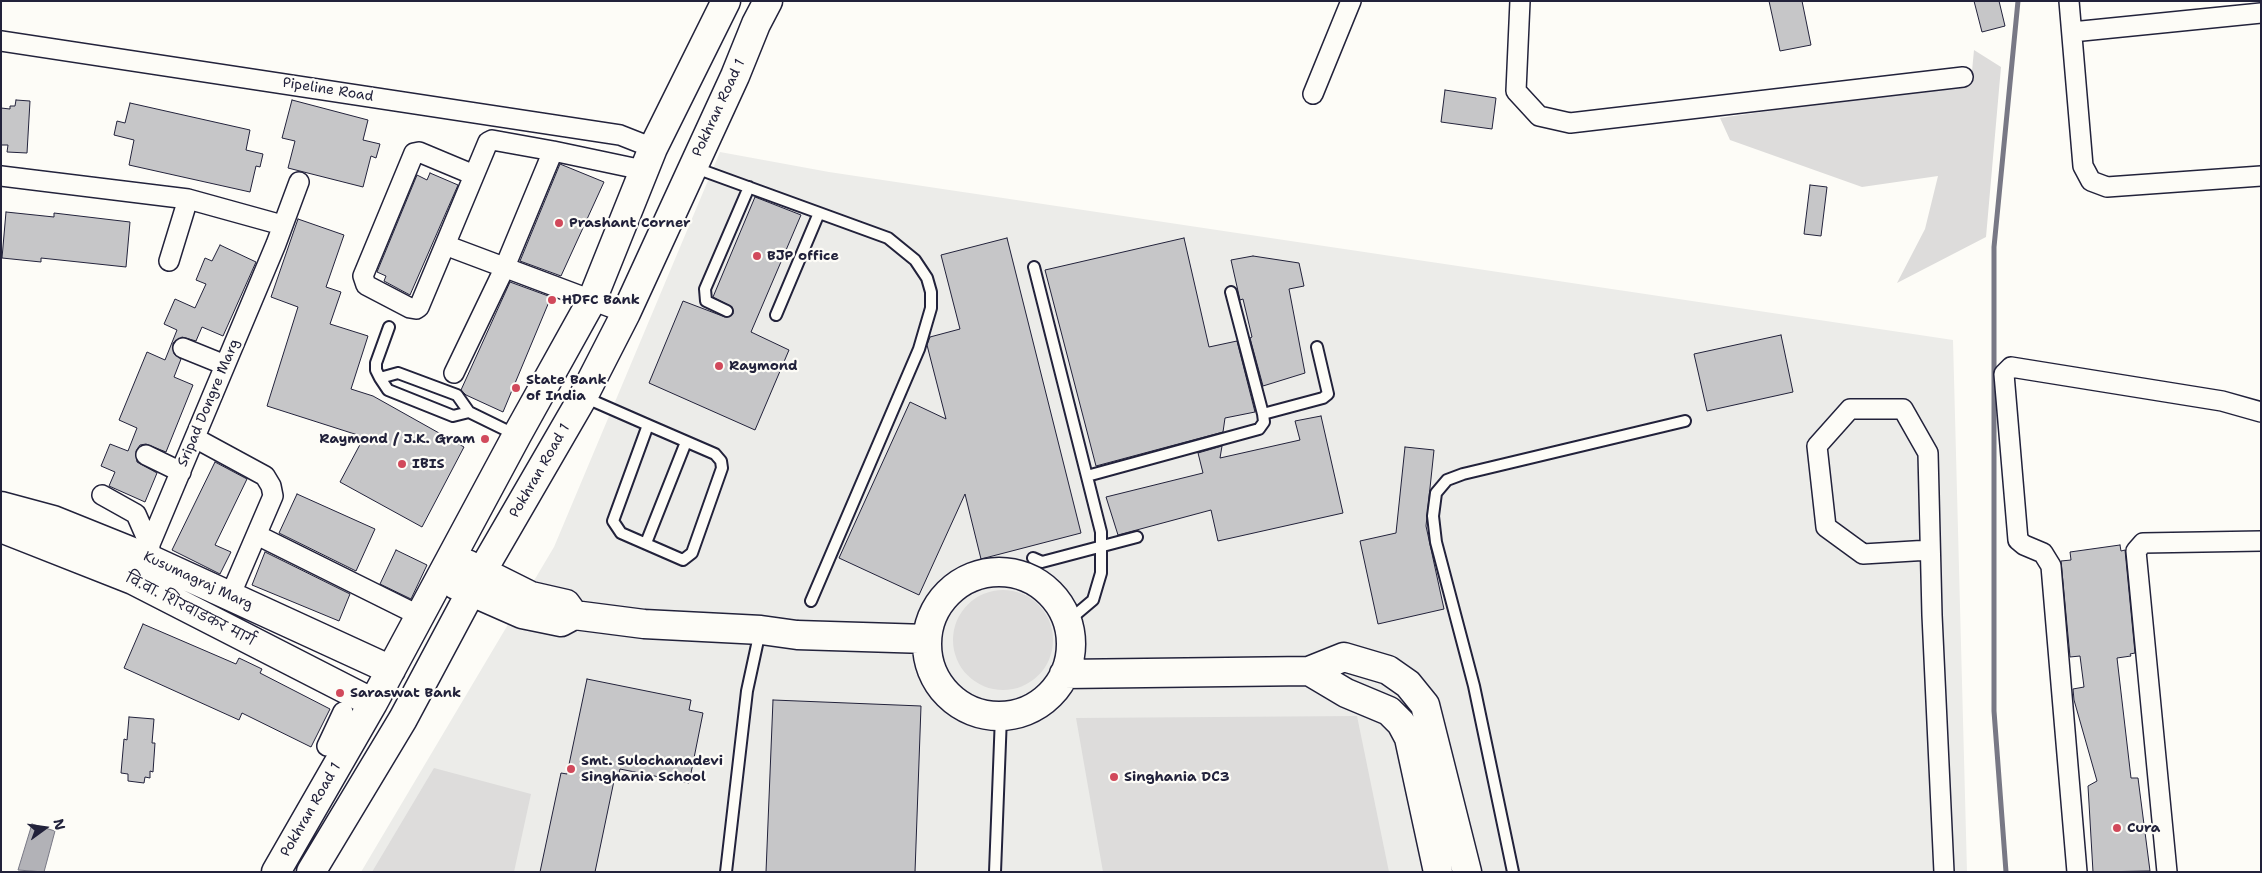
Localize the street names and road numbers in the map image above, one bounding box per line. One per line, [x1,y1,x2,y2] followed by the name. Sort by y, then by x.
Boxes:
[689,57,749,159] street label: Pokhran Road 1
[281,75,375,105] street label: Pipeline Road
[175,337,243,469] street label: Sripad Dongre Marg
[506,421,574,521] street label: Pokhran Road 1
[141,548,255,614] street label: Kusumagraj Marg
[122,570,258,650] street label: वि.वा. शिरवाडकर मार्ग
[277,760,345,860] street label: Pokhran Road 1

